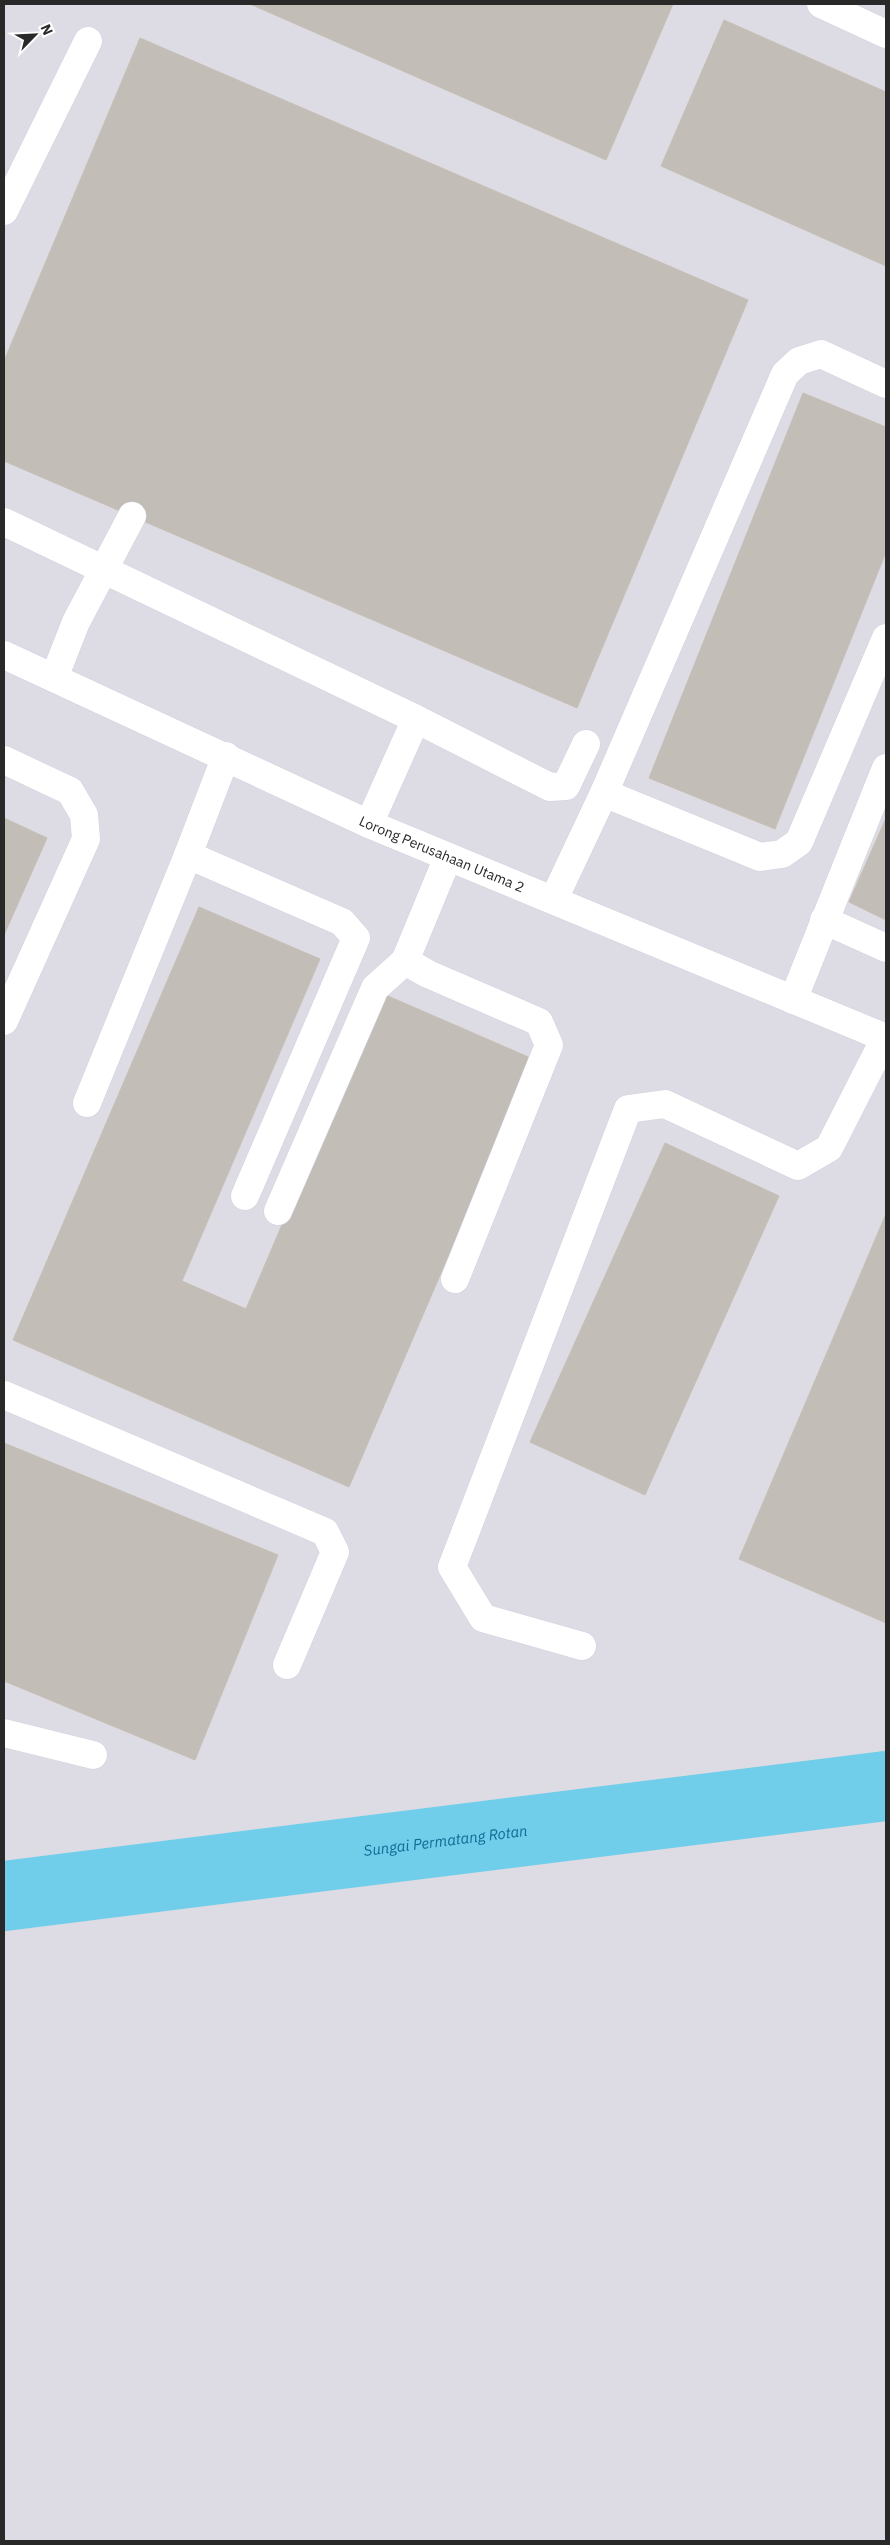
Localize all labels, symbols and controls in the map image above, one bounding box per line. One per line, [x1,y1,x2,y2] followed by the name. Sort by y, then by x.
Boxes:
[10,10,60,60] north arrow
[37,21,57,38] text: N
[356,812,527,896] street label: Lorong Perusahaan Utama 2
[363,1821,529,1860] water label: Sungai Permatang Rotan

